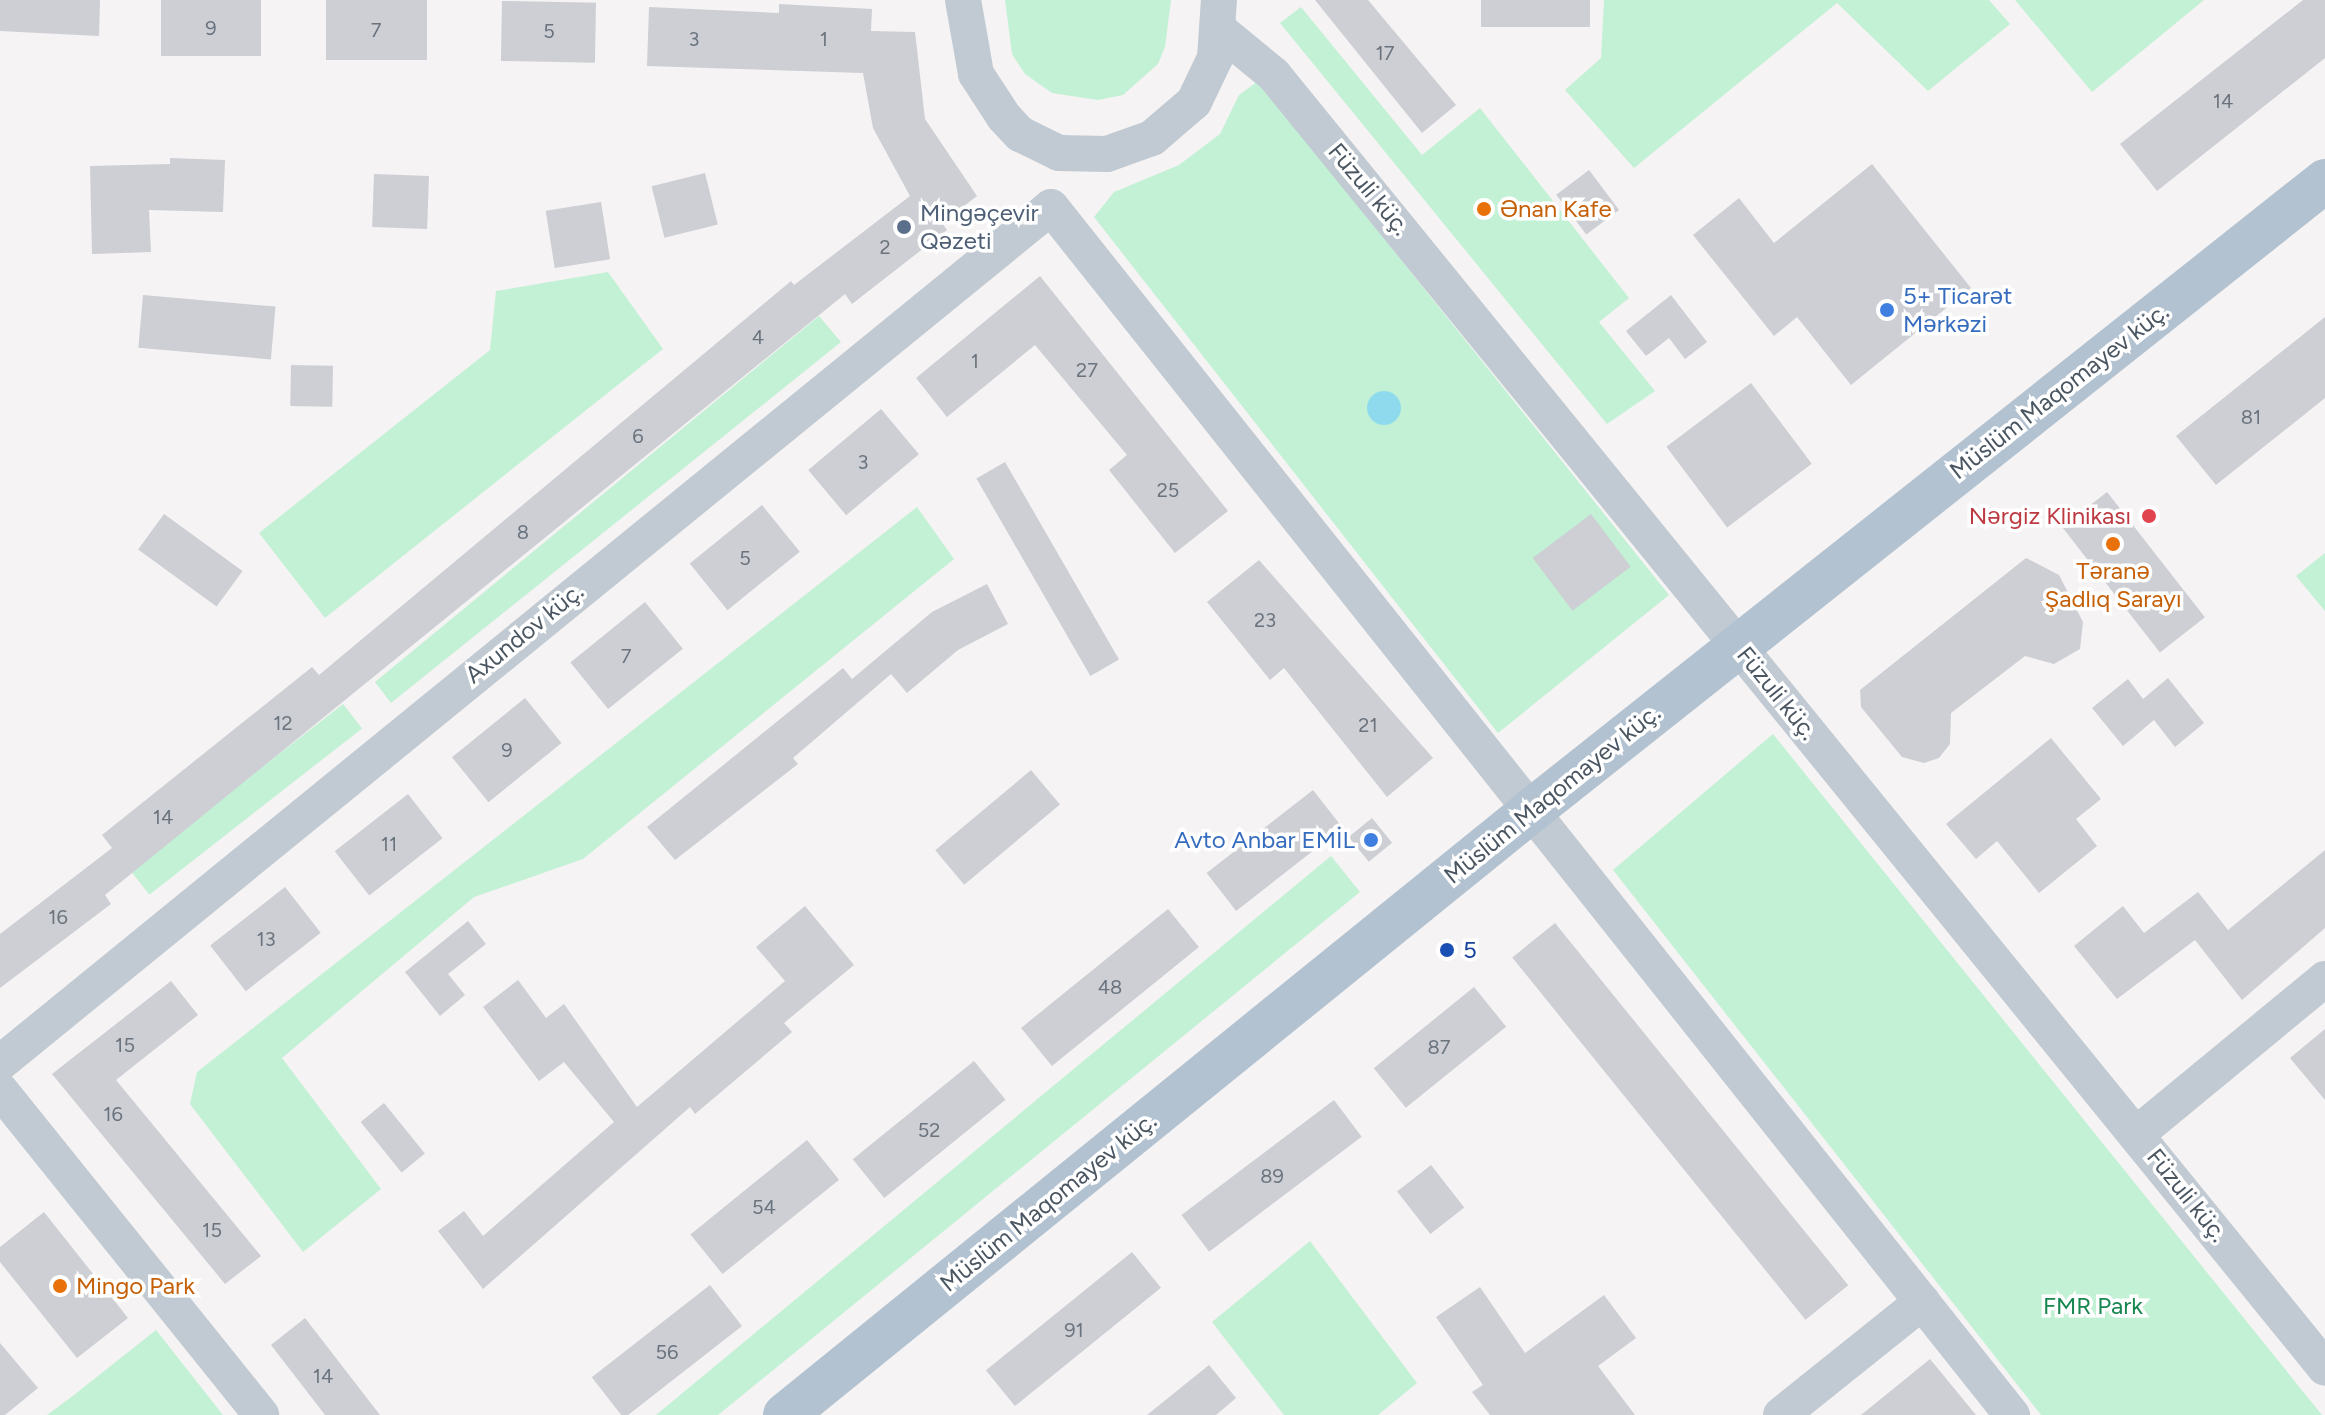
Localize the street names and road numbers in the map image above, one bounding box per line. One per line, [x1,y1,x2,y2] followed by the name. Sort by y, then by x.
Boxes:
[1322,137,1416,241] street label: Füzuli küç.
[1944,297,2174,485] street label: Müslüm Maqomayev küç.
[459,577,589,689] street label: Axundov küç.
[1731,641,1823,745] street label: Füzuli küç.
[1438,698,1666,890] street label: Müslüm Maqomayev küç.
[934,1106,1162,1298] street label: Müslüm Maqomayev küç.
[2141,1143,2233,1247] street label: Füzuli küç.

